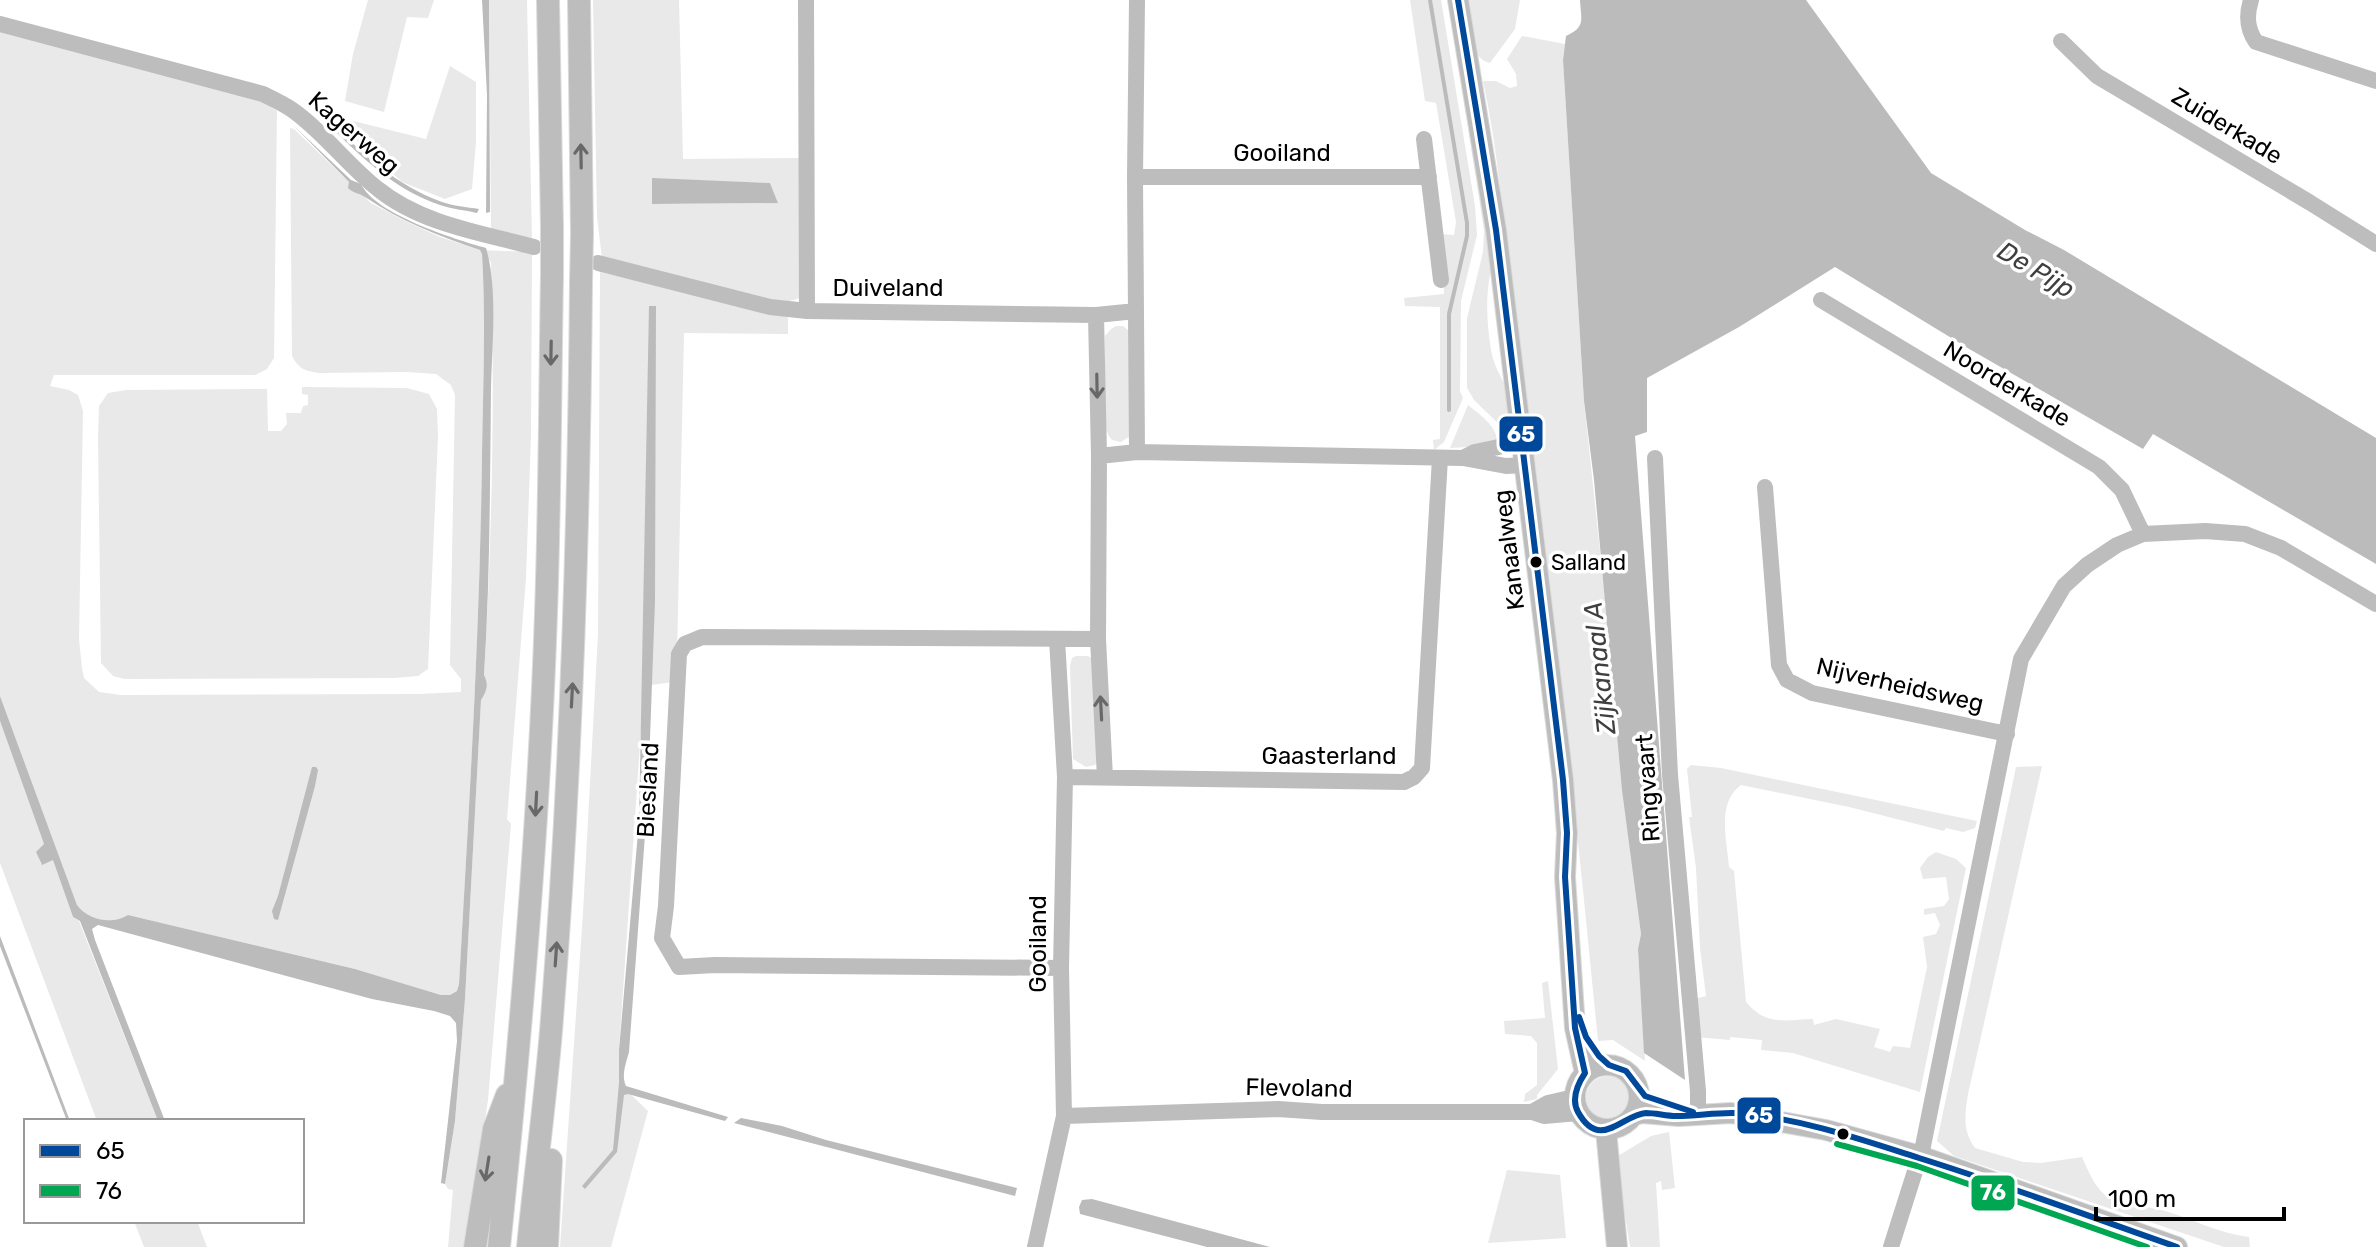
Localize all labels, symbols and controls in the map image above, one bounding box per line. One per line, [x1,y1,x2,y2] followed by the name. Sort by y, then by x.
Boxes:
[2167,82,2287,170] street label: Zuiderkade
[303,86,405,180] street label: Kagerweg
[1233,139,1331,167] street label: Gooiland
[573,143,588,170] one-way arrow
[1992,235,2080,305] water label: De Pijp
[833,274,944,302] street label: Duiveland
[1938,335,2076,433] street label: Noorderkade
[543,339,559,366] one-way arrow
[1090,372,1105,399] one-way arrow
[1498,415,1544,453] line badge: 65
[1507,421,1535,448] text: 65
[1488,488,1530,612] street label: Kanaalweg
[1551,549,1626,576] place label: Salland
[1528,554,1544,570] marker: Salland
[1578,600,1622,737] water label: Zijkanaal A
[1814,652,1986,718] street label: Nijverheidsweg
[564,682,579,709] one-way arrow
[1094,695,1109,722] one-way arrow
[1630,733,1666,843] street label: Ringvaart
[632,742,664,838] street label: Biesland
[1262,742,1396,770] street label: Gaasterland
[528,790,543,817] one-way arrow
[1024,895,1052,993] street label: Gooiland
[549,941,564,968] one-way arrow
[1245,1073,1353,1103] street label: Flevoland
[1736,1096,1782,1135] line badge: 65
[1745,1102,1773,1129] text: 65
[24,1119,304,1223] legend
[1835,1126,1851,1142] unlabelled marker
[96,1137,125,1165] text: 65
[479,1156,494,1181] one-way arrow
[2096,1171,2284,1221] scale bar
[1970,1174,2016,1212] line badge: 76
[96,1177,122,1205] text: 76
[1980,1179,2006,1206] text: 76
[2108,1185,2176,1213] text: 100 m

